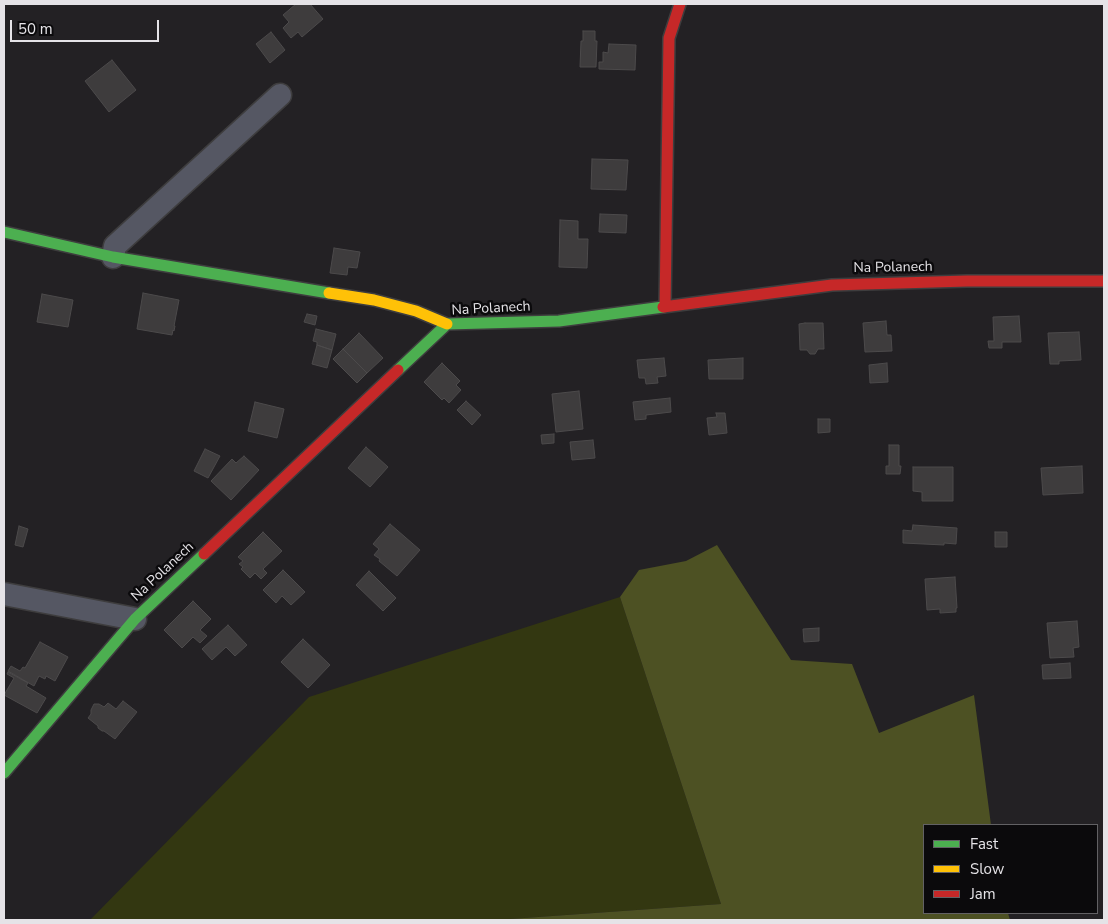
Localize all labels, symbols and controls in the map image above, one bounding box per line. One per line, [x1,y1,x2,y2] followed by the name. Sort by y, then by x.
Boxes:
[12,10,161,42] scale bar
[18,19,53,39] text: 50 m
[853,259,933,277] street label: Na Polanech
[451,299,531,319] street label: Na Polanech
[128,539,198,605] street label: Na Polanech
[923,824,1098,914] legend
[970,834,998,854] text: Fast
[970,859,1004,879] text: Slow
[970,884,996,904] text: Jam

